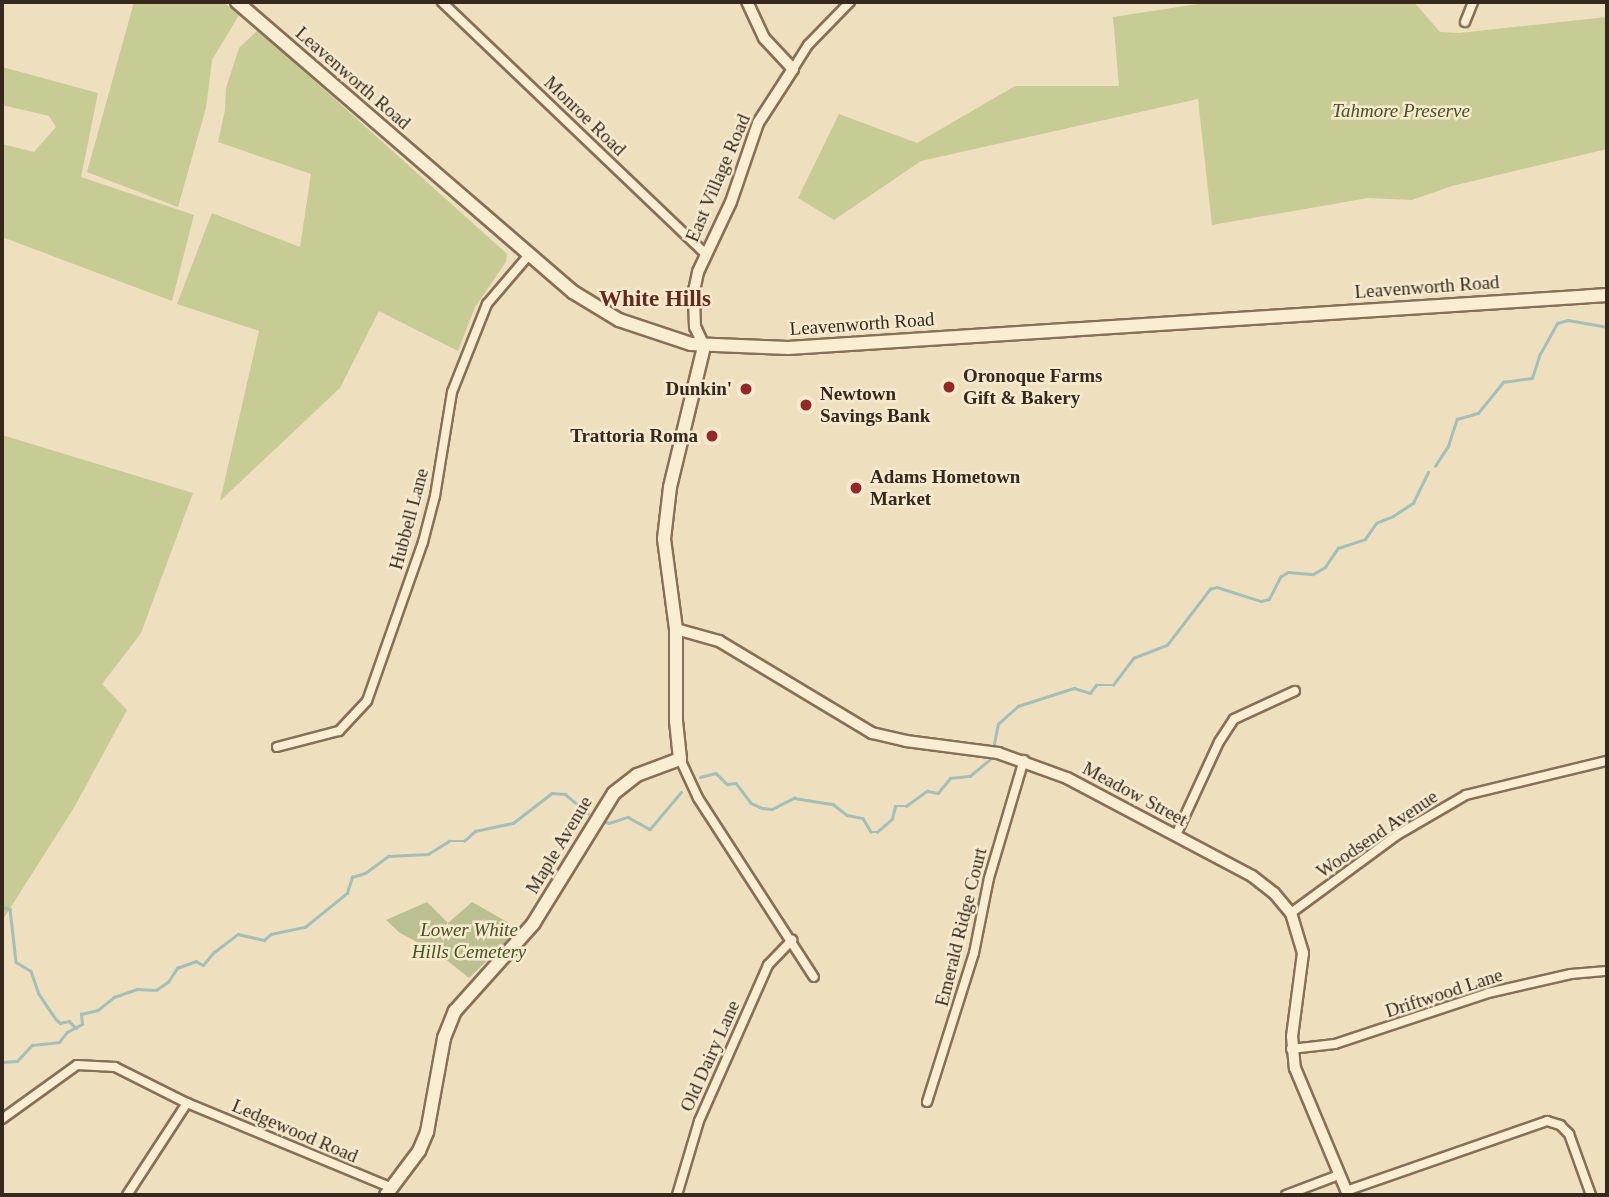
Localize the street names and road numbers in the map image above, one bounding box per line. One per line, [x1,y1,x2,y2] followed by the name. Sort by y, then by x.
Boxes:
[291,22,415,134] street label: Leavenworth Road
[539,71,631,161] street label: Monroe Road
[681,110,755,246] street label: East Village Road
[1354,271,1500,303] street label: Leavenworth Road
[789,308,935,340] street label: Leavenworth Road
[385,466,433,572] street label: Hubbell Lane
[1079,757,1191,831] street label: Meadow Street
[1312,785,1442,883] street label: Woodsend Avenue
[521,792,597,898] street label: Maple Avenue
[930,845,992,1009] street label: Emerald Ridge Court
[1383,963,1505,1023] street label: Driftwood Lane
[675,997,745,1115] street label: Old Dairy Lane
[229,1094,361,1168] street label: Ledgewood Road

